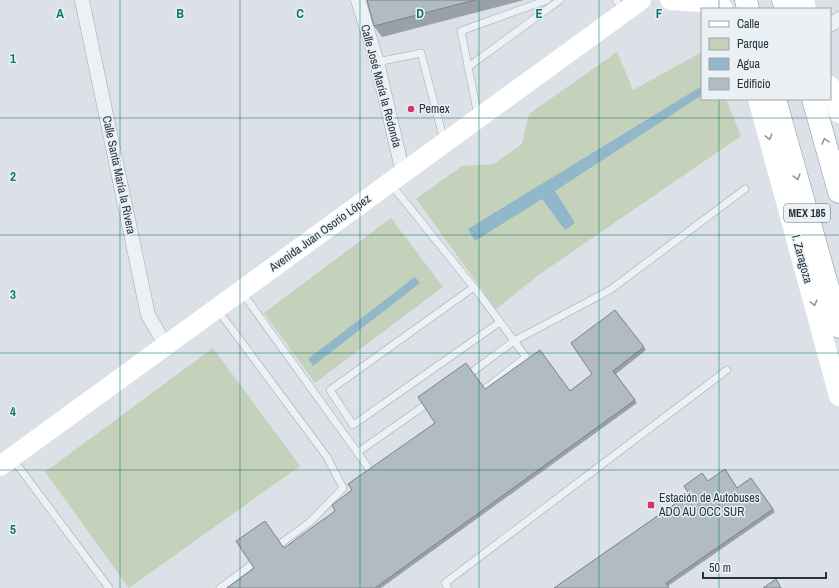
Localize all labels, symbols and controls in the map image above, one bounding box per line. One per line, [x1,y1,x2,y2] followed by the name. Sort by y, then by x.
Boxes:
[56,5,64,22] text: A
[176,5,184,22] text: B
[296,5,304,22] text: C
[416,5,424,22] text: D
[535,5,543,22] text: E
[656,5,663,22] text: F
[701,8,831,100] legend
[737,16,759,32] text: Calle
[357,23,405,150] street label: Calle José María la Redonda
[737,36,769,52] text: Parque
[10,50,16,67] text: 1
[736,56,761,72] text: Agua
[737,76,770,92] text: Edificio
[419,101,450,117] place label: Pemex
[406,104,416,114] marker: Pemex
[99,114,139,236] street label: Calle Santa María la Rivera
[764,133,773,140] one-way arrow
[821,138,830,145] one-way arrow
[10,168,16,185] text: 2
[792,173,801,180] one-way arrow
[265,191,374,276] street label: Avenida Juan Osorio López
[784,204,830,222] road number: MEX 185
[788,233,816,286] street label: I. Zaragoza
[10,286,16,303] text: 3
[809,299,817,306] one-way arrow
[10,403,16,420] text: 4
[658,490,760,520] place label: Estación de Autobuses ADO AU OCC SUR
[646,500,656,510] marker: Estación de Autobuses ADO AU OCC SUR
[10,521,16,538] text: 5
[703,554,826,580] scale bar
[709,560,731,576] text: 50 m

